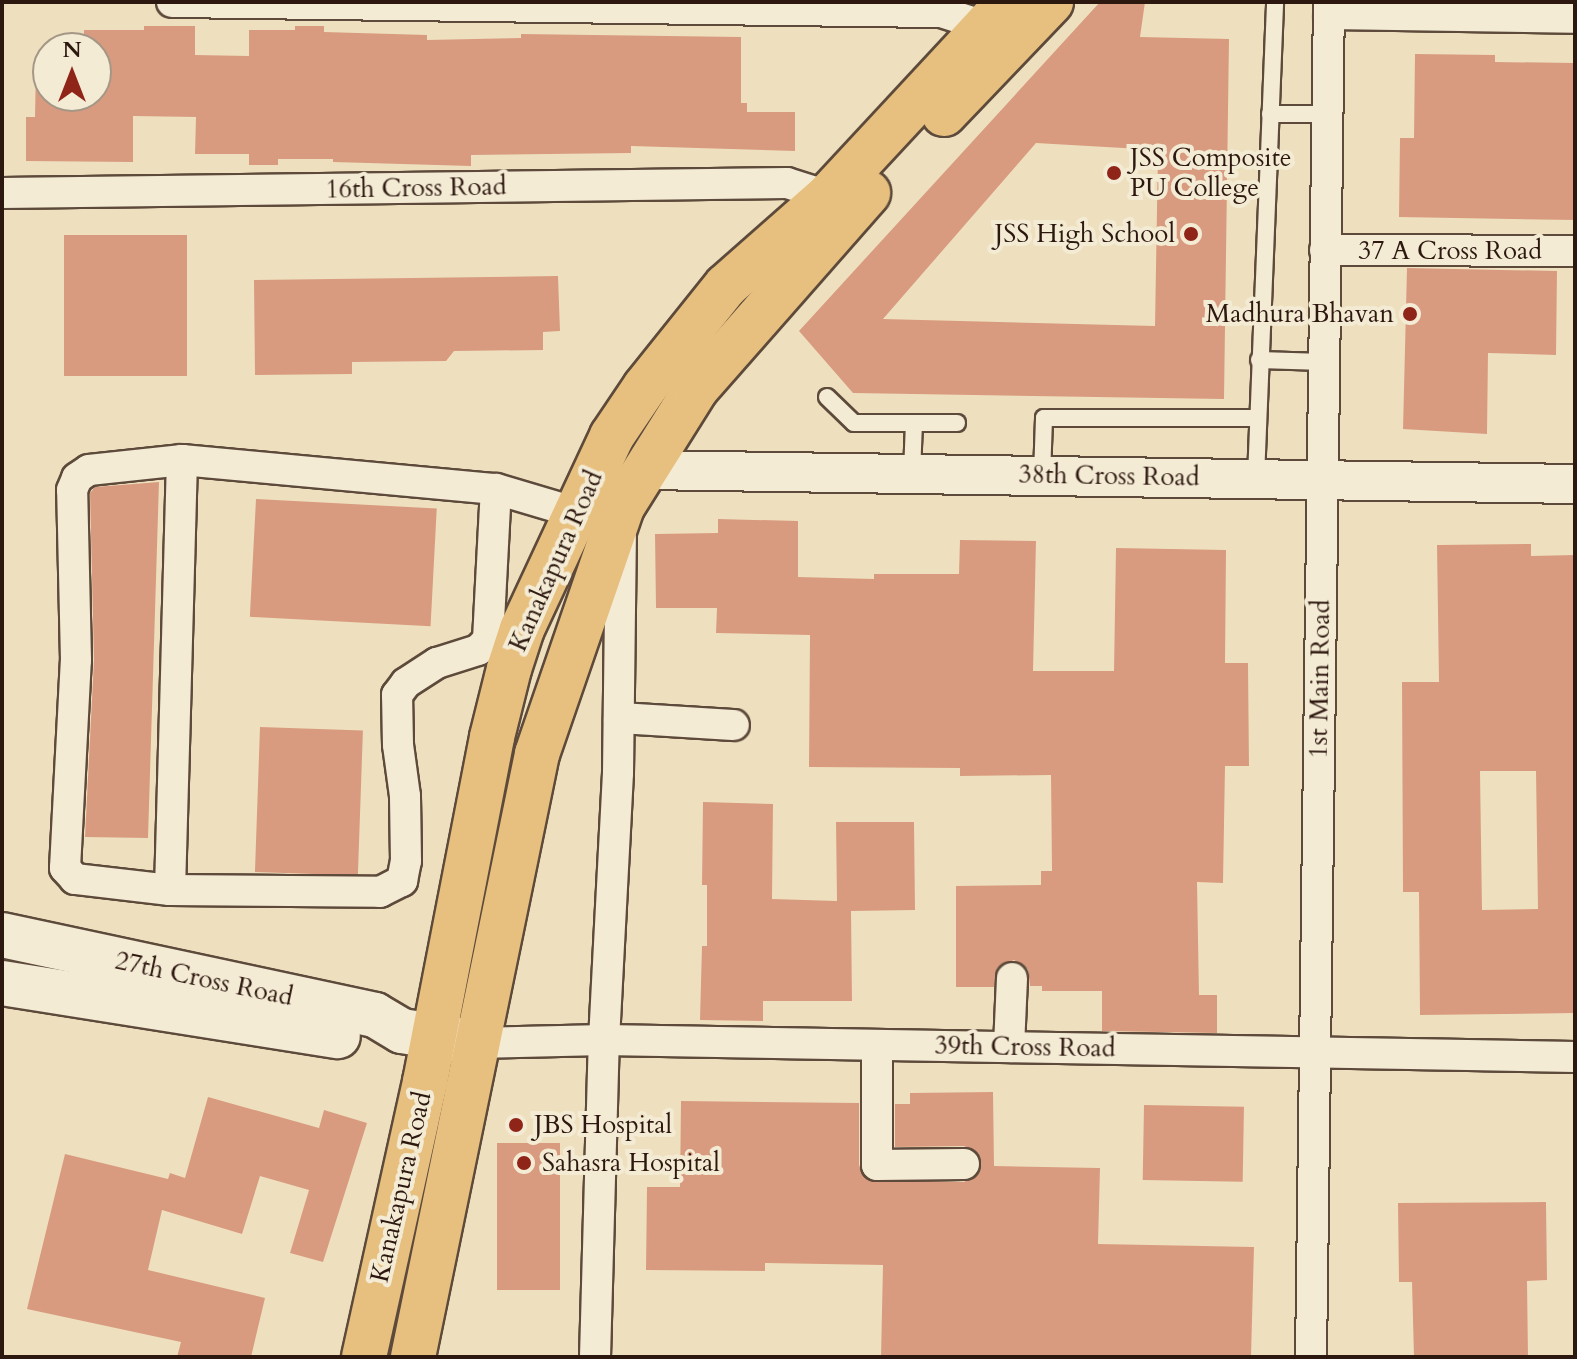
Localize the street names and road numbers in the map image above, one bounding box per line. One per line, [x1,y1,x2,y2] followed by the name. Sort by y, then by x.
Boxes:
[325,171,507,205] street label: 16th Cross Road
[1358,235,1542,267] street label: 37 A Cross Road
[1018,459,1200,493] street label: 38th Cross Road
[502,466,610,656] street label: Kanakapura Road
[1303,599,1337,759] street label: 1st Main Road
[112,945,296,1013] street label: 27th Cross Road
[934,1030,1116,1064] street label: 39th Cross Road
[364,1089,438,1285] street label: Kanakapura Road

